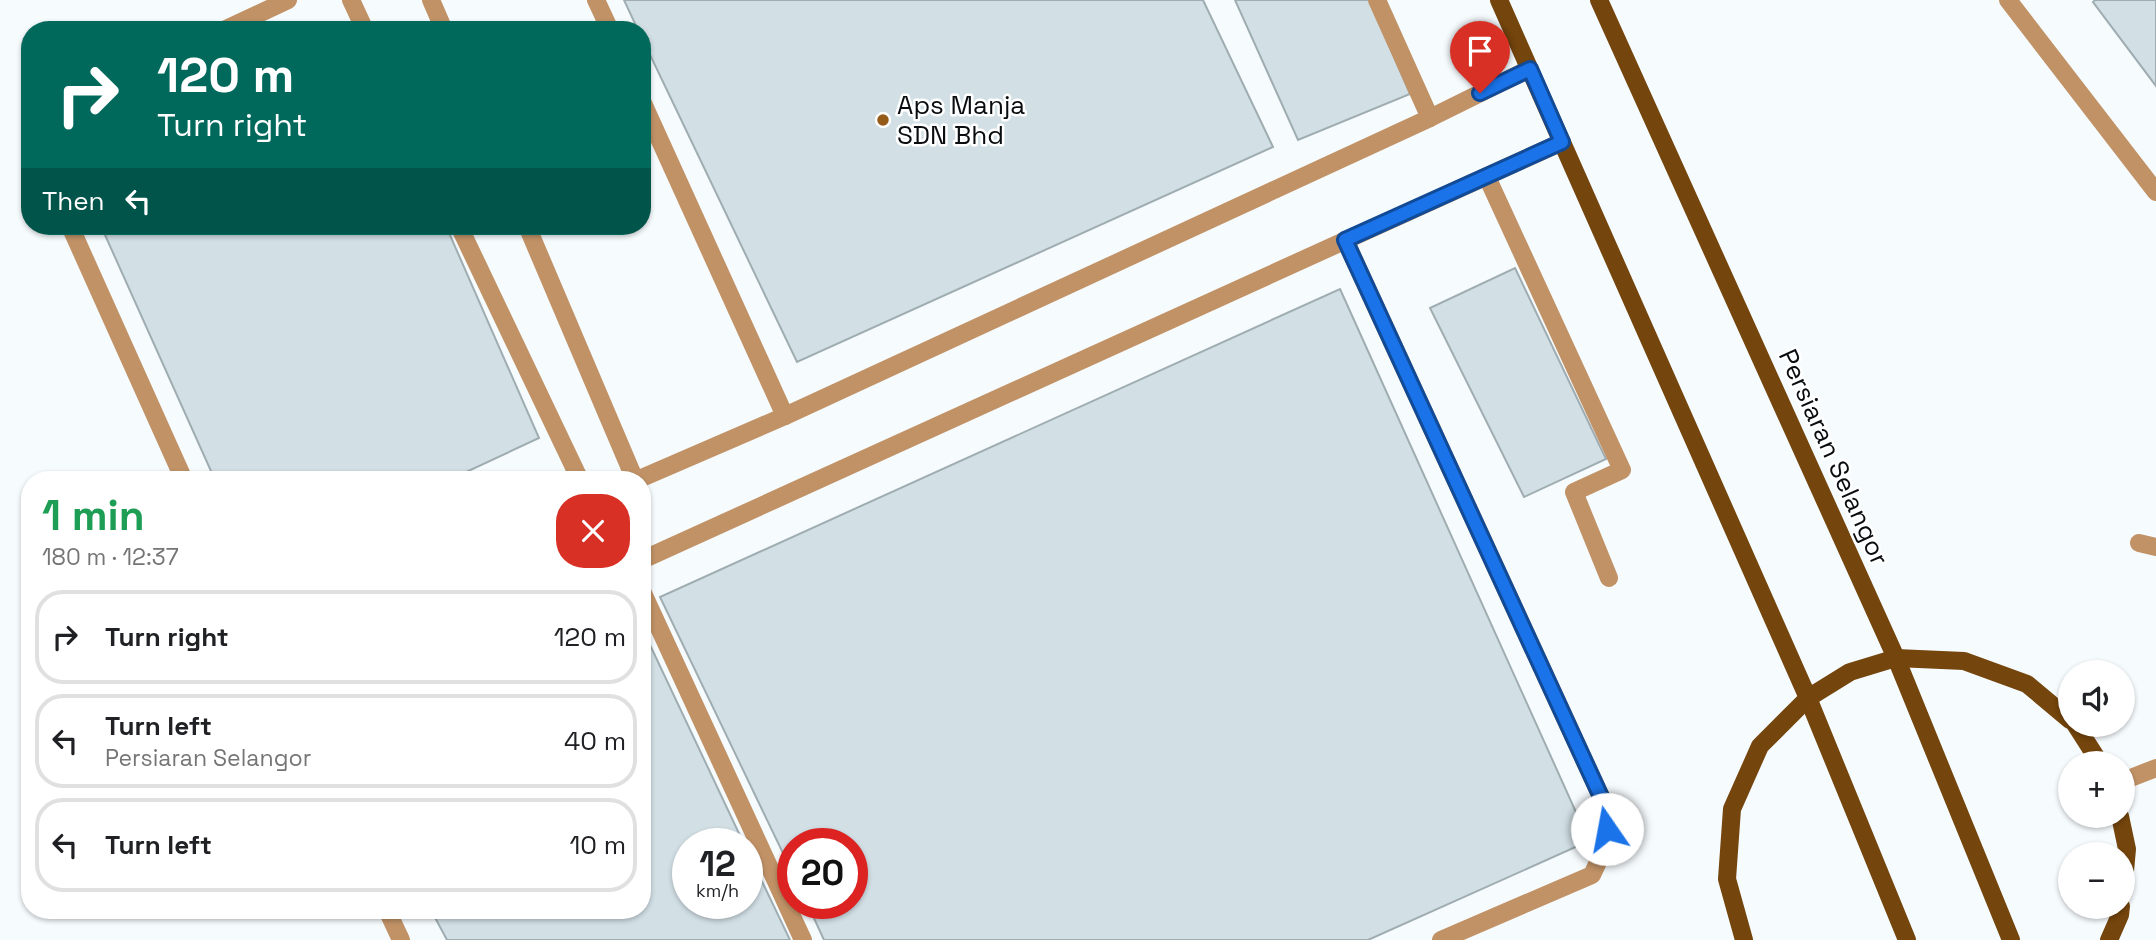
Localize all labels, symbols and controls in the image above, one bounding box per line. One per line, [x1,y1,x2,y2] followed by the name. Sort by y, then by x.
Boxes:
[1450,21,1510,93] pin
[1461,32,1499,70] icon: arrive
[157,44,294,106] text: 120 m
[42,49,133,140] icon: right
[897,88,1025,152] place label: Aps Manja SDN Bhd
[157,105,307,145] text: Turn right
[875,112,891,128] marker: Aps Manja SDN Bhd
[119,182,157,220] icon: left
[42,184,105,218] text: Then
[1771,344,1897,570] street label: Persiaran Selangor
[42,489,145,542] text: 1 min
[556,494,630,568] button: close
[42,542,179,572] text: 180 m · 12:37
[46,618,84,656] icon: right
[105,620,229,654] text: Turn right
[554,620,626,654] text: 120 m
[2058,660,2135,919] map controls
[2058,660,2135,737] button: sound
[105,709,212,743] text: Turn left
[46,722,84,760] icon: left
[564,724,626,758] text: 40 m
[105,743,311,773] text: Persiaran Selangor
[2058,751,2135,828] button: +
[1570,792,1644,866] position arrow
[46,826,84,864] icon: left
[105,828,212,862] text: Turn left
[569,828,626,862] text: 10 m
[777,828,868,919] speed limit sign: 20
[699,842,736,886] text: 12
[2058,842,2135,919] button: −
[696,879,739,902] text: km/h

